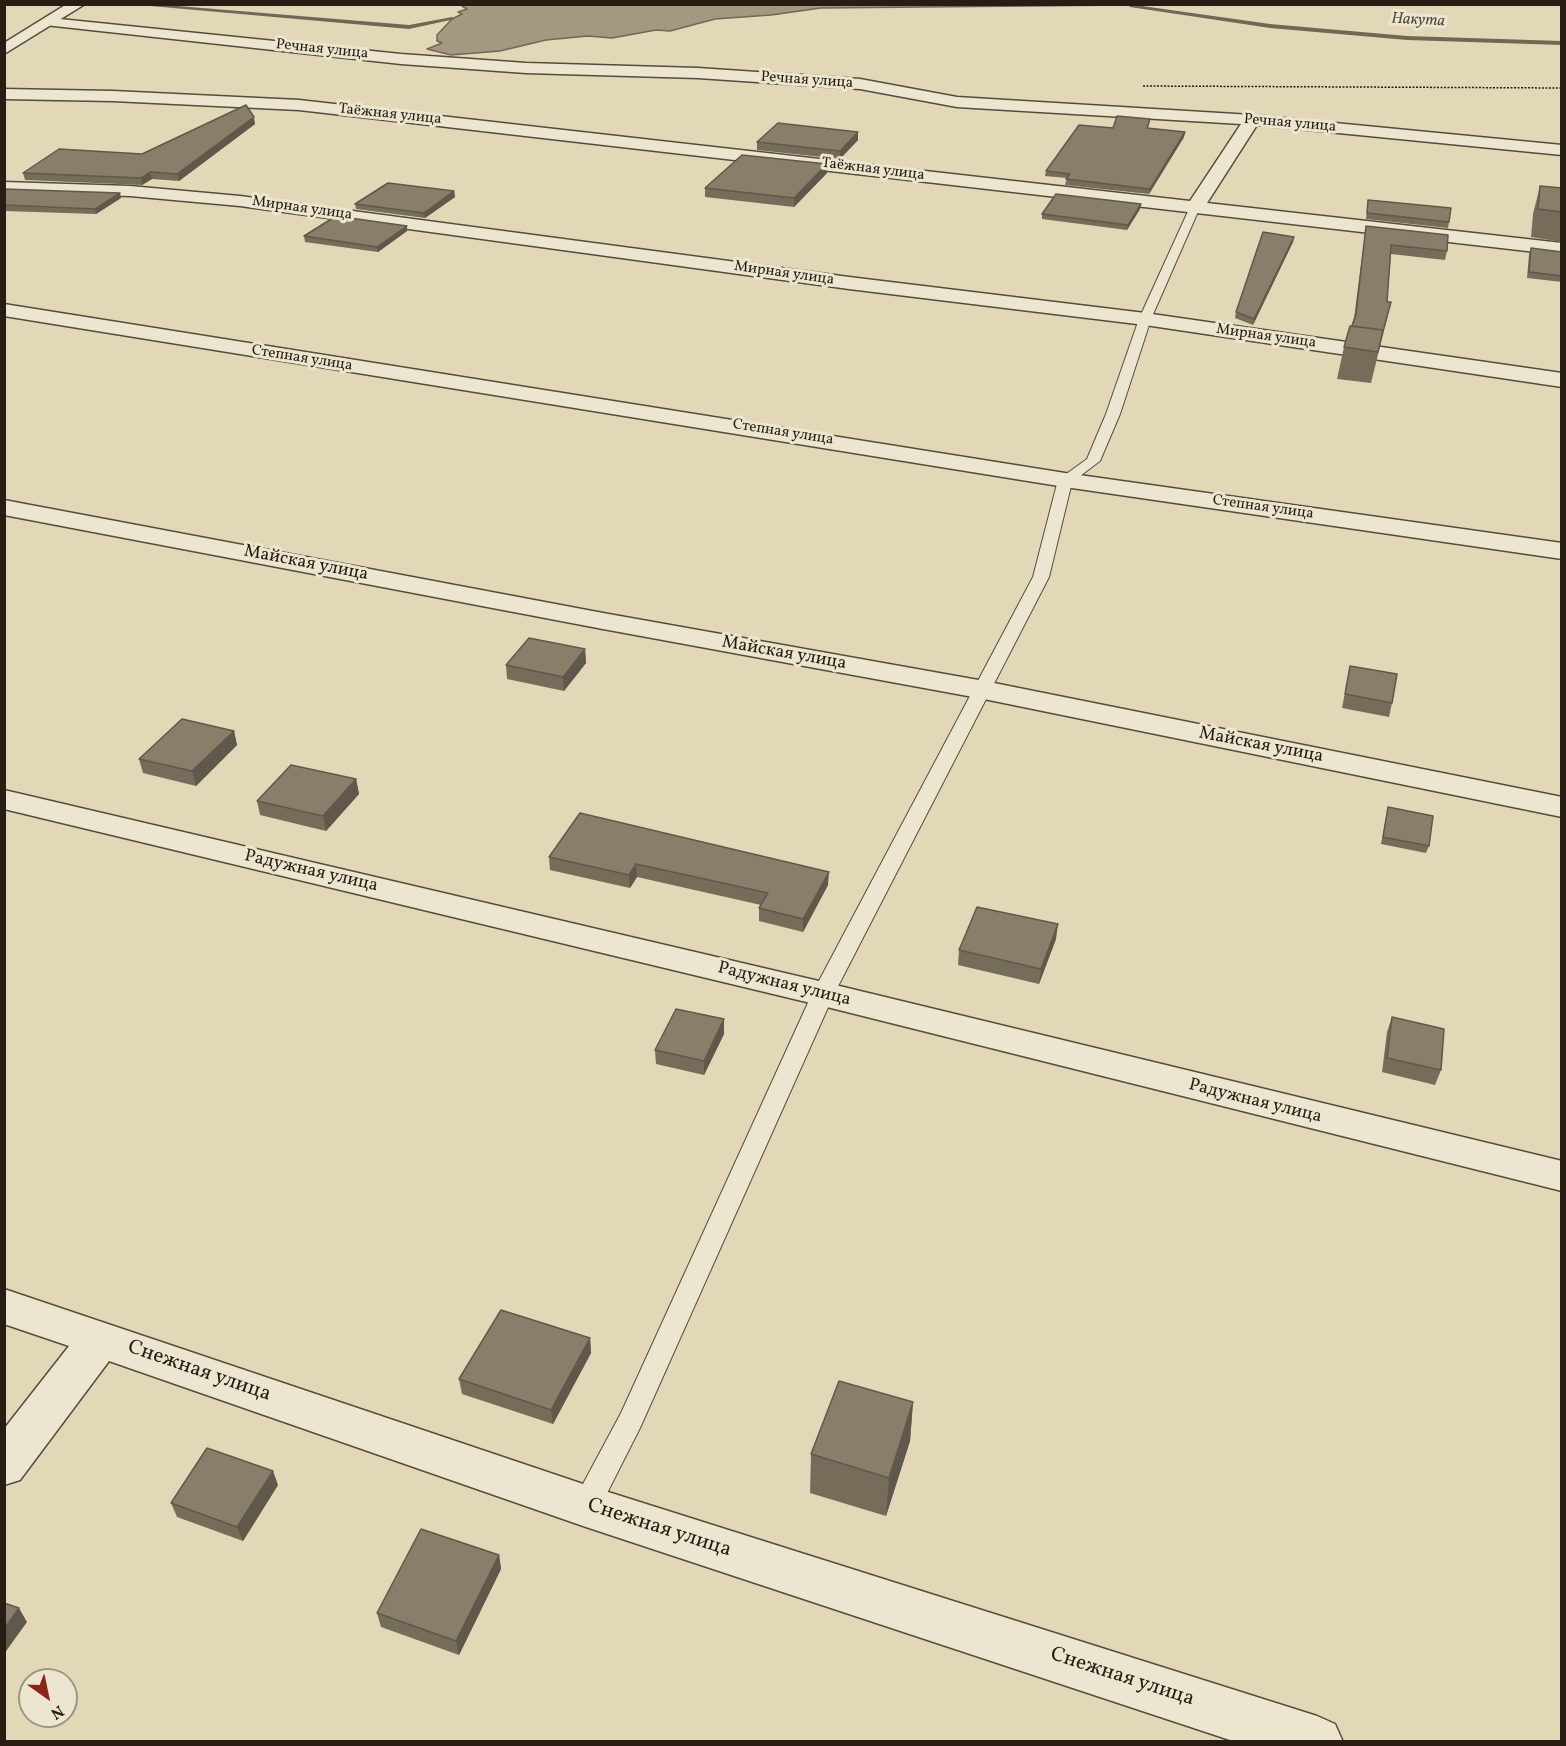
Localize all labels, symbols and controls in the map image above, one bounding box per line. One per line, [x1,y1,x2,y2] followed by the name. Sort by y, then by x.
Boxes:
[1391,10,1445,32] water label: Накута
[275,36,369,64] street label: Речная улица
[760,69,854,93] street label: Речная улица
[338,101,442,129] street label: Таёжная улица
[1243,111,1337,137] street label: Речная улица
[821,155,925,185] street label: Таёжная улица
[251,193,353,225] street label: Мирная улица
[733,258,835,290] street label: Мирная улица
[1215,321,1317,353] street label: Мирная улица
[250,342,354,376] street label: Степная улица
[731,416,835,450] street label: Степная улица
[1211,492,1315,524] street label: Степная улица
[242,541,370,587] street label: Майская улица
[720,632,848,676] street label: Майская улица
[1197,723,1325,769] street label: Майская улица
[242,846,380,898] street label: Радужная улица
[715,958,853,1012] street label: Радужная улица
[1186,1075,1324,1129] street label: Радужная улица
[124,1336,274,1408] street label: Снежная улица
[584,1494,734,1564] street label: Снежная улица
[1047,1643,1197,1713] street label: Снежная улица
[18,1668,78,1728] north arrow
[46,1699,68,1724] text: N

